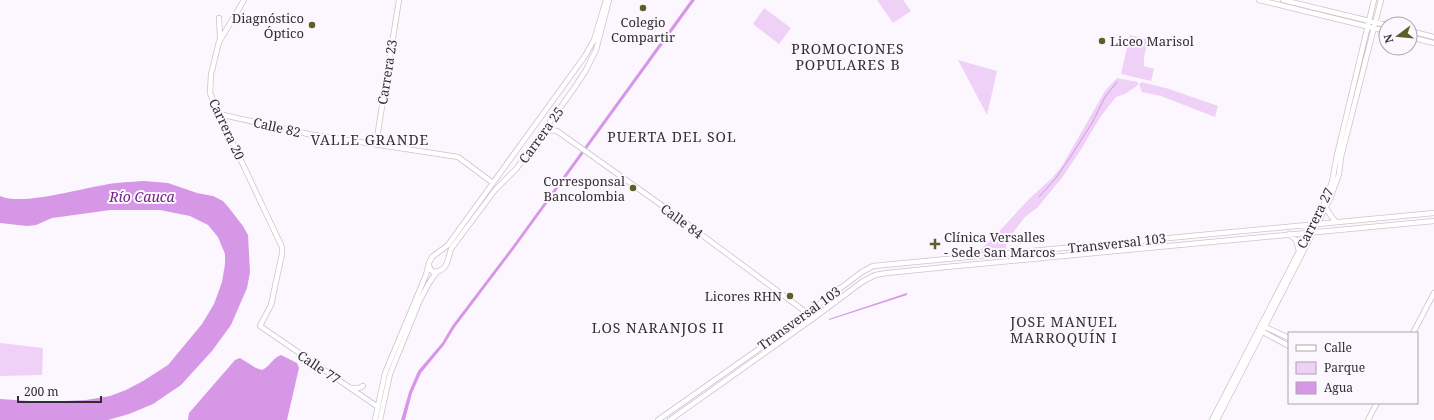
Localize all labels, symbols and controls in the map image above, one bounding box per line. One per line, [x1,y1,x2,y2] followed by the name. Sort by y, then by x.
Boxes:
[638,3,648,13] marker: Colegio Compartir
[232,9,304,42] place label: Diagnóstico Óptico
[611,13,675,46] place label: Colegio Compartir
[1378,16,1418,56] north arrow
[307,20,317,30] marker: Diagnóstico Óptico
[1110,32,1194,50] place label: Liceo Marisol
[1379,32,1396,45] text: N
[1097,36,1107,46] marker: Liceo Marisol
[373,38,401,106] street label: Carrera 23
[791,39,905,74] district label: PROMOCIONES POPULARES B
[205,95,249,163] street label: Carrera 20
[514,103,568,167] street label: Carrera 25
[251,113,303,141] street label: Calle 82
[607,127,737,146] district label: PUERTA DEL SOL
[311,130,429,149] district label: VALLE GRANDE
[543,172,625,205] place label: Corresponsal Bancolombia
[628,183,638,193] marker: Corresponsal Bancolombia
[1293,185,1337,251] street label: Carrera 27
[108,187,176,206] water label: Río Cauca
[657,200,707,243] street label: Calle 84
[944,228,1055,261] place label: Clínica Versalles - Sede San Marcos
[1067,229,1167,257] street label: Transversal 103
[929,238,941,250] marker: Clínica Versalles - Sede San Marcos
[754,282,844,354] street label: Transversal 103
[705,287,782,305] place label: Licores RHN
[785,291,795,301] marker: Licores RHN
[1009,312,1118,347] district label: JOSE MANUEL MARROQUÍN I
[592,318,724,337] district label: LOS NARANJOS II
[1288,332,1418,404] legend
[1324,339,1352,356] text: Calle
[294,346,344,388] street label: Calle 77
[1324,359,1365,376] text: Parque
[18,378,101,404] scale bar
[1324,379,1353,396] text: Agua
[24,383,59,400] text: 200 m

